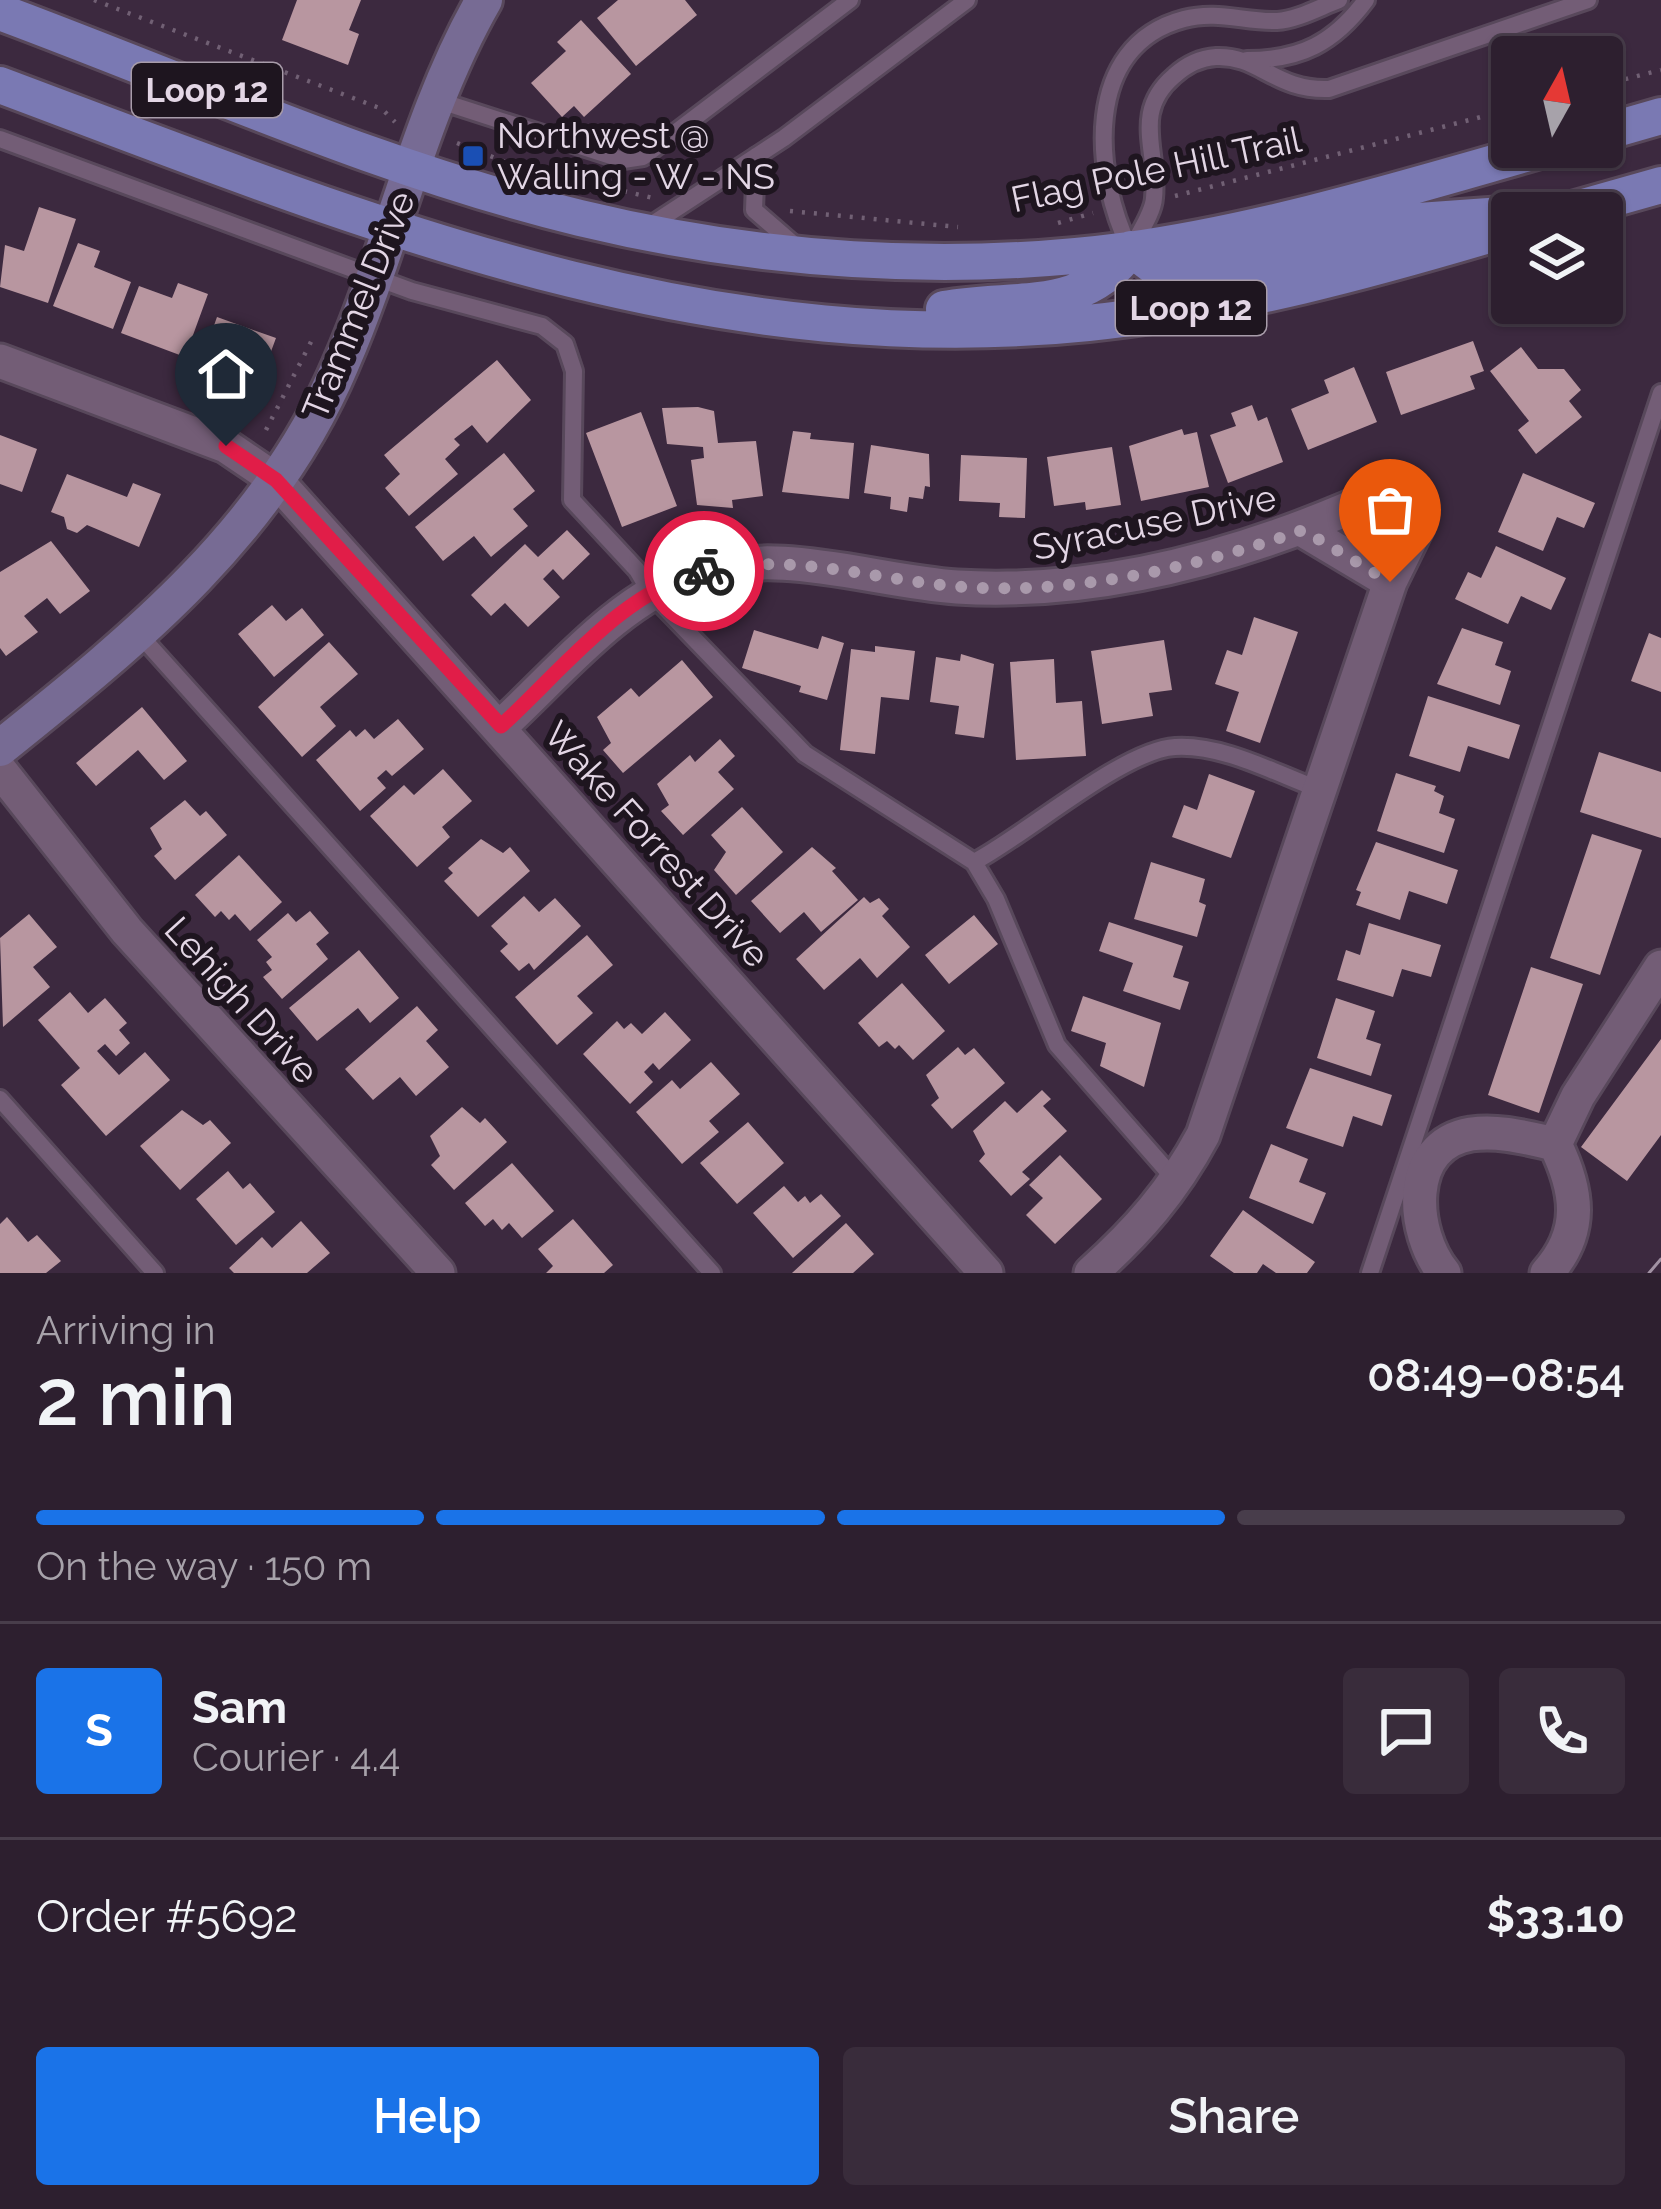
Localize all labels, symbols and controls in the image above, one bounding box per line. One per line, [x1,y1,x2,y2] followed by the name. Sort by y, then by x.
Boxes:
[1491,36,1623,168] north arrow
[1491,36,1623,324] map controls
[132,63,282,117] road number: Loop 12
[497,114,775,197] place label: Northwest @ Walling - W - NS
[1007,118,1305,220] street label: Flag Pole Hill Trail
[460,143,486,169] marker: Northwest @ Walling - W - NS
[293,185,423,425] street label: Trammel Drive
[1491,192,1623,324] button: layers
[1116,281,1266,335] road number: Loop 12
[175,323,277,446] pin
[193,341,259,407] icon: home
[1339,459,1441,582] pin
[1029,476,1279,568] street label: Syracuse Drive
[1357,477,1423,543] icon: bag
[644,511,764,631] courier
[671,538,737,604] icon: bike
[536,713,778,975] street label: Wake Forrest Drive
[157,908,327,1092] street label: Lehigh Drive
[36,1307,216,1353] text: Arriving in
[1367,1349,1625,1402] text: 08:49–08:54
[36,1352,236,1443] text: 2 min
[36,1543,372,1589] text: On the way · 150 m
[1343,1668,1469,1794] button: chat
[1499,1668,1625,1794] button: phone
[192,1681,287,1734] text: Sam
[85,1704,113,1757] text: S
[192,1734,400,1780] text: Courier · 4.4
[36,1890,298,1943] text: Order #5692
[1487,1890,1625,1943] text: $33.10
[36,2047,819,2185] button: Help
[843,2047,1625,2185] button: Share

